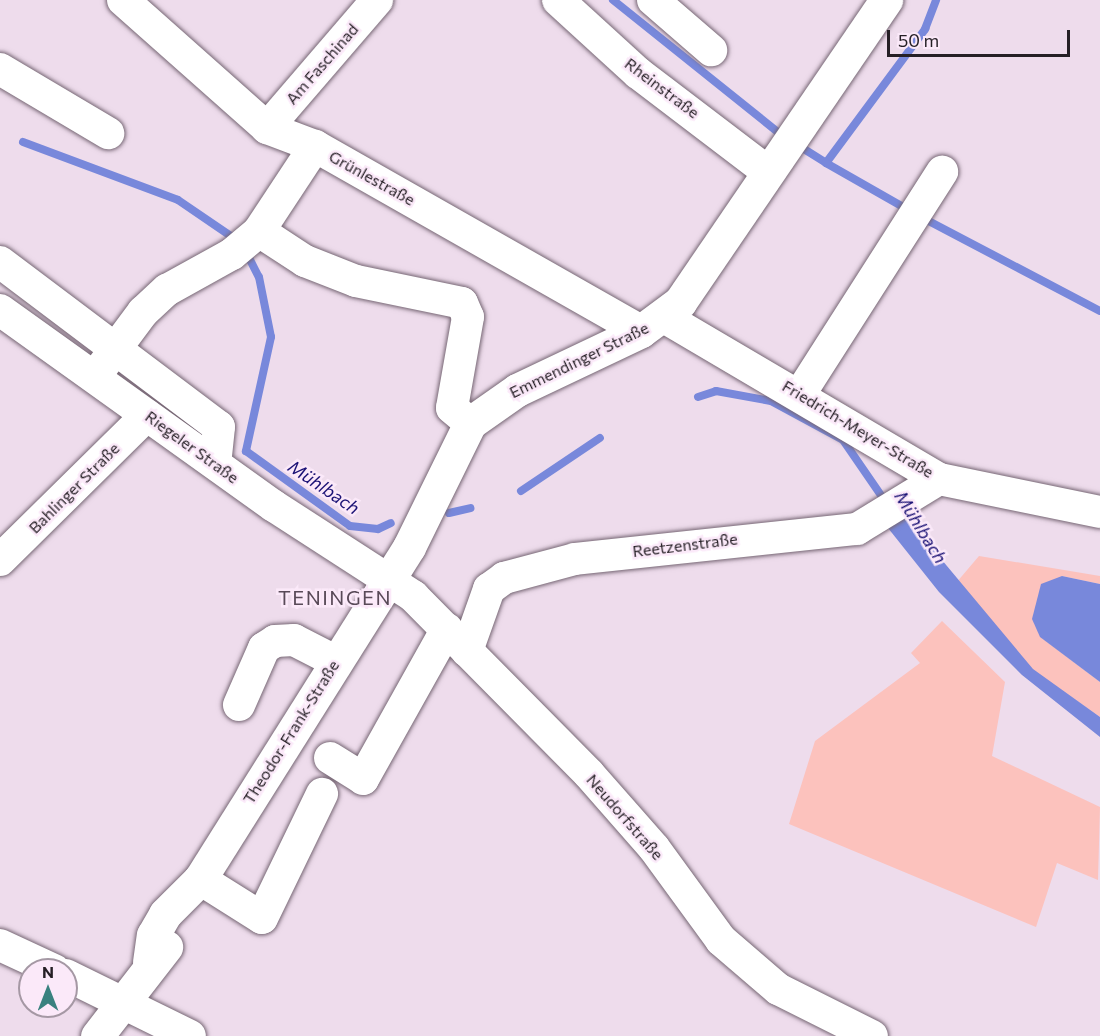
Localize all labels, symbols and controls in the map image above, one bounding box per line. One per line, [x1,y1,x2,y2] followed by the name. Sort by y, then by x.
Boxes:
[890,18,1073,56] scale bar
[282,20,362,108] street label: Am Faschinad
[898,29,939,51] text: 50 m
[621,54,703,122] street label: Rheinstraße
[326,147,418,209] street label: Grünlestraße
[506,318,652,402] street label: Emmendinger Straße
[779,376,937,482] street label: Friedrich-Meyer-Straße
[142,407,242,487] street label: Riegeler Straße
[25,439,123,537] street label: Bahlinger Straße
[284,455,364,519] water label: Mühlbach
[890,487,952,567] water label: Mühlbach
[631,529,739,561] street label: Reetzenstraße
[278,585,392,609] district label: TENINGEN
[239,657,343,807] street label: Theodor-Frank-Straße
[583,770,667,864] street label: Neudorfstraße
[18,958,78,1018] north arrow
[42,962,54,981] text: N

